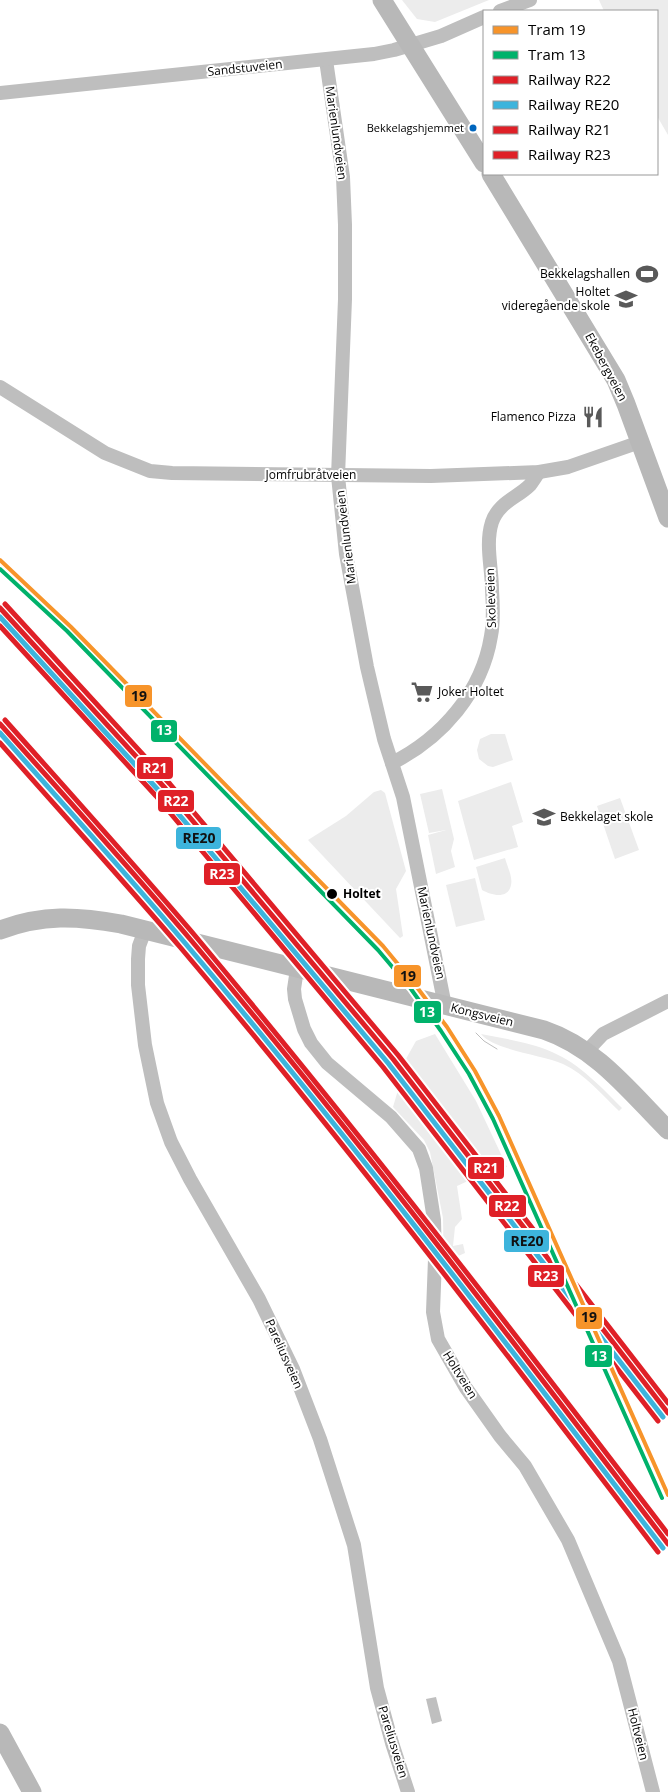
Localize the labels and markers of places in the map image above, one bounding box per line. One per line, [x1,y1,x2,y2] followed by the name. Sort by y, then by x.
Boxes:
[367,120,464,135] place label: Bekkelagshjemmet
[468,123,478,133] marker: Bekkelagshjemmet
[634,261,660,287] sports icon: Bekkelagshallen
[540,265,630,282] place label: Bekkelagshallen
[502,283,610,314] place label: Holtet videregående skole
[613,286,639,312] school or university icon: Holtet videregående skole
[580,404,606,430] restaurant icon: Flamenco Pizza
[491,408,576,425] place label: Flamenco Pizza
[409,679,435,705] supermarket icon: Joker Holtet
[437,683,504,700] place label: Joker Holtet
[531,804,557,830] school or university icon: Bekkelaget skole
[560,808,653,825] place label: Bekkelaget skole
[343,885,381,902] place label: Holtet
[325,887,339,901] marker: Holtet

